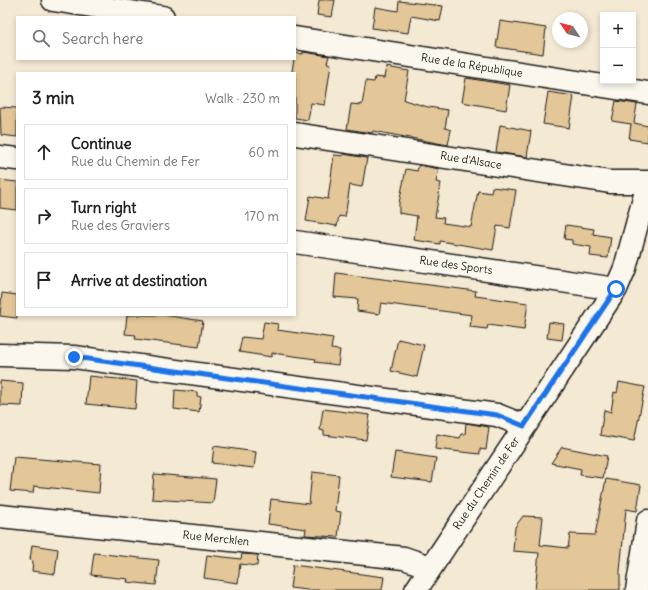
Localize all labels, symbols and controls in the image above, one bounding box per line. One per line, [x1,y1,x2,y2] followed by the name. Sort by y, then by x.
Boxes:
[552,12,588,48] north arrow
[600,12,636,84] map controls
[600,12,636,48] button: +
[16,16,296,60] search box
[30,27,52,49] icon: search
[62,29,143,48] text: Search here
[600,48,636,84] button: −
[420,50,524,80] street label: Rue de la République
[32,87,74,109] text: 3 min
[205,90,280,107] text: Walk · 230 m
[71,134,132,153] text: Continue
[33,141,55,163] icon: ahead
[248,144,279,161] text: 60 m
[439,148,503,172] street label: Rue d'Alsace
[71,153,200,170] text: Rue du Chemin de Fer
[71,198,136,217] text: Turn right
[33,205,55,227] icon: right
[244,208,279,225] text: 170 m
[71,217,170,234] text: Rue des Graviers
[419,253,493,277] street label: Rue des Sports
[33,269,55,291] icon: arrive
[71,271,207,290] text: Arrive at destination
[607,280,625,298] route start
[65,348,83,366] route end
[450,433,523,532] street label: Rue du Chemin de Fer
[182,528,250,548] street label: Rue Mercklen

